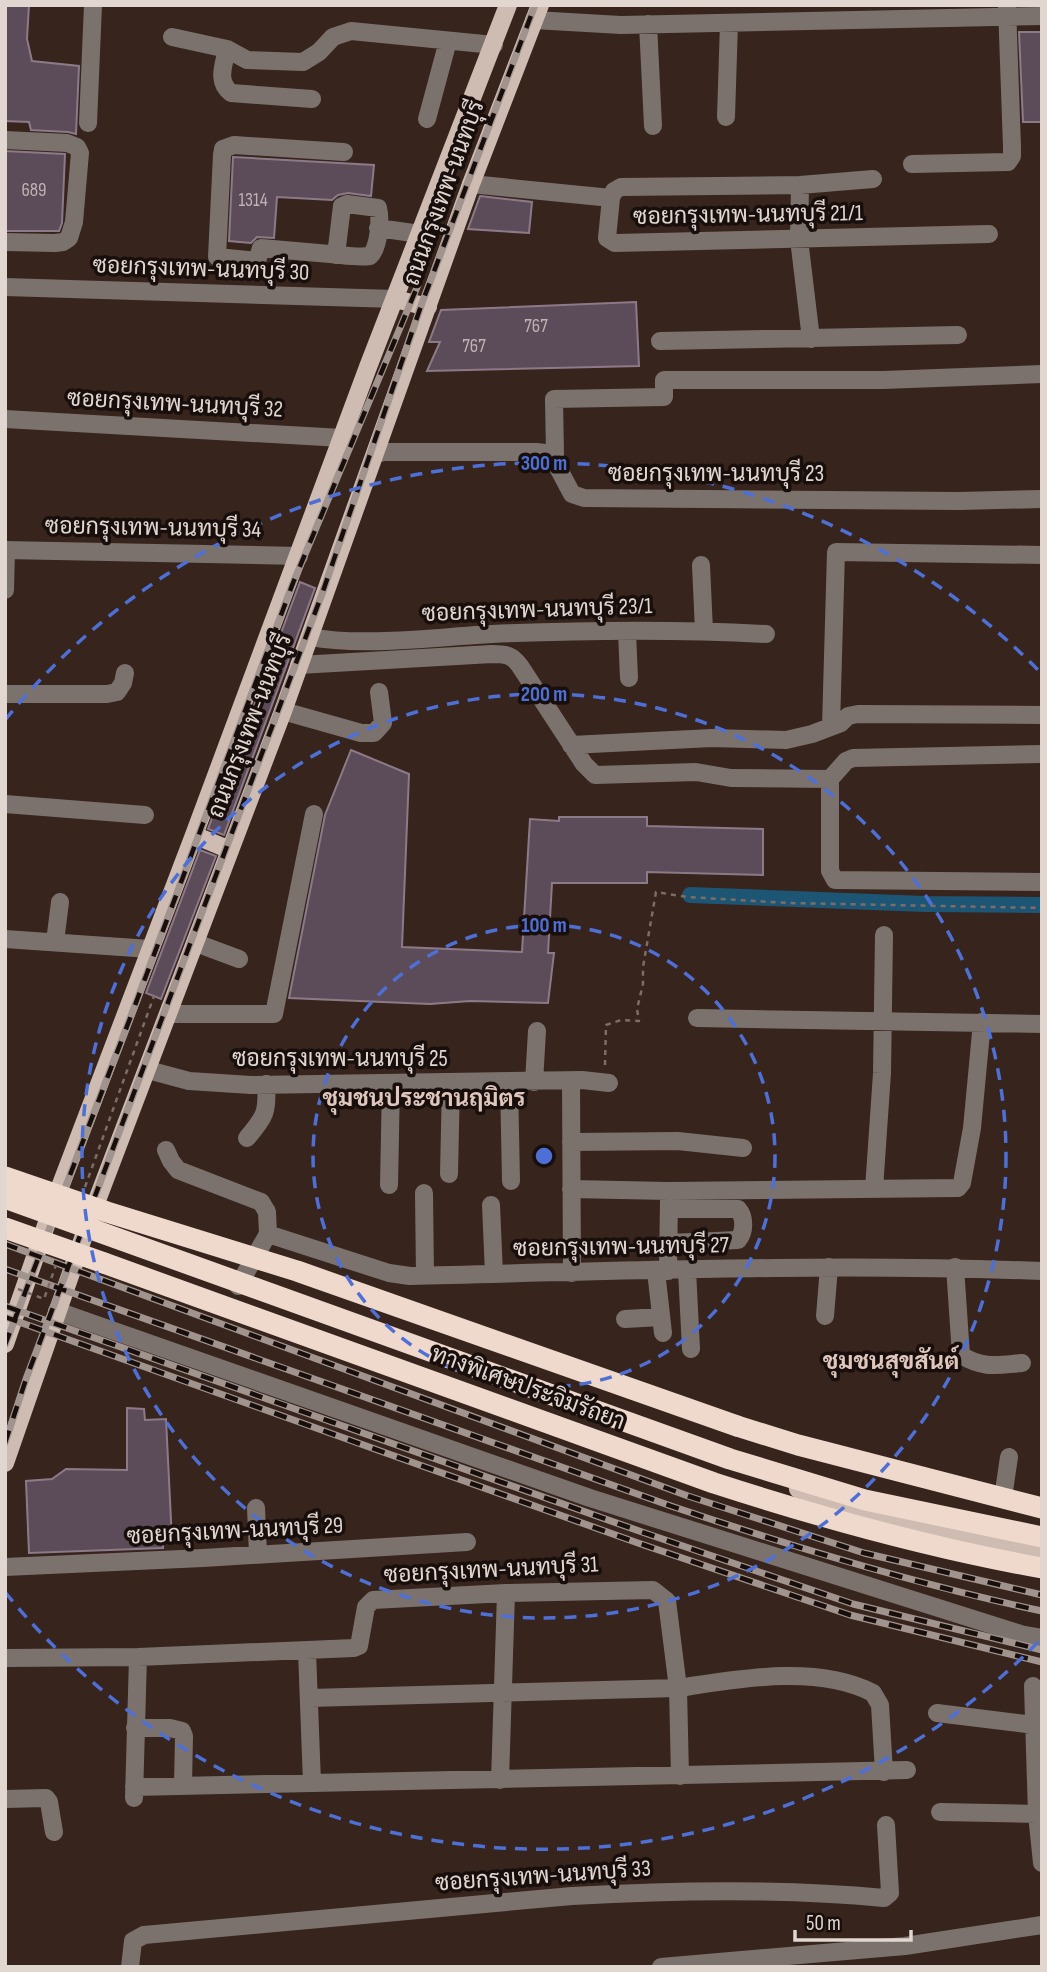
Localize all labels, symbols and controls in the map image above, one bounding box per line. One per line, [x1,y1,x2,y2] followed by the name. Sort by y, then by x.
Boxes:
[396,96,491,290] street label: ถนนกรุงเทพ-นนทบุรี
[21,179,47,202] house number: 689
[238,189,268,212] house number: 1314
[633,197,863,232] street label: ซอยกรุงเทพ-นนทบุรี 21/1
[92,249,310,288] street label: ซอยกรุงเทพ-นนทบุรี 30
[524,315,548,338] house number: 767
[462,335,486,358] house number: 767
[66,382,284,425] street label: ซอยกรุงเทพ-นนทบุรี 32
[521,451,567,476] text: 300 m
[608,458,824,489] street label: ซอยกรุงเทพ-นนทบุรี 23
[45,510,262,545] street label: ซอยกรุงเทพ-นนทบุรี 34
[421,590,653,629] street label: ซอยกรุงเทพ-นนทบุรี 23/1
[200,629,299,822] street label: ถนนกรุงเทพ-นนทบุรี
[521,682,567,707] text: 200 m
[521,913,567,938] text: 100 m
[232,1043,448,1074] street label: ซอยกรุงเทพ-นนทบุรี 25
[322,1084,526,1115] district label: ชุมชนประชานฤมิตร
[532,1144,556,1168] centre of rings
[513,1229,729,1264] street label: ซอยกรุงเทพ-นนทบุรี 27
[427,1339,629,1436] street label: ทางพิเศษประจิมรัถยา
[823,1345,960,1378] district label: ชุมชนสุขสันต์
[126,1509,344,1552] street label: ซอยกรุงเทพ-นนทบุรี 29
[383,1548,599,1591] street label: ซอยกรุงเทพ-นนทบุรี 31
[434,1852,652,1899] street label: ซอยกรุงเทพ-นนทบุรี 33
[795,1898,911,1942] scale bar
[806,1911,841,1936] text: 50 m

